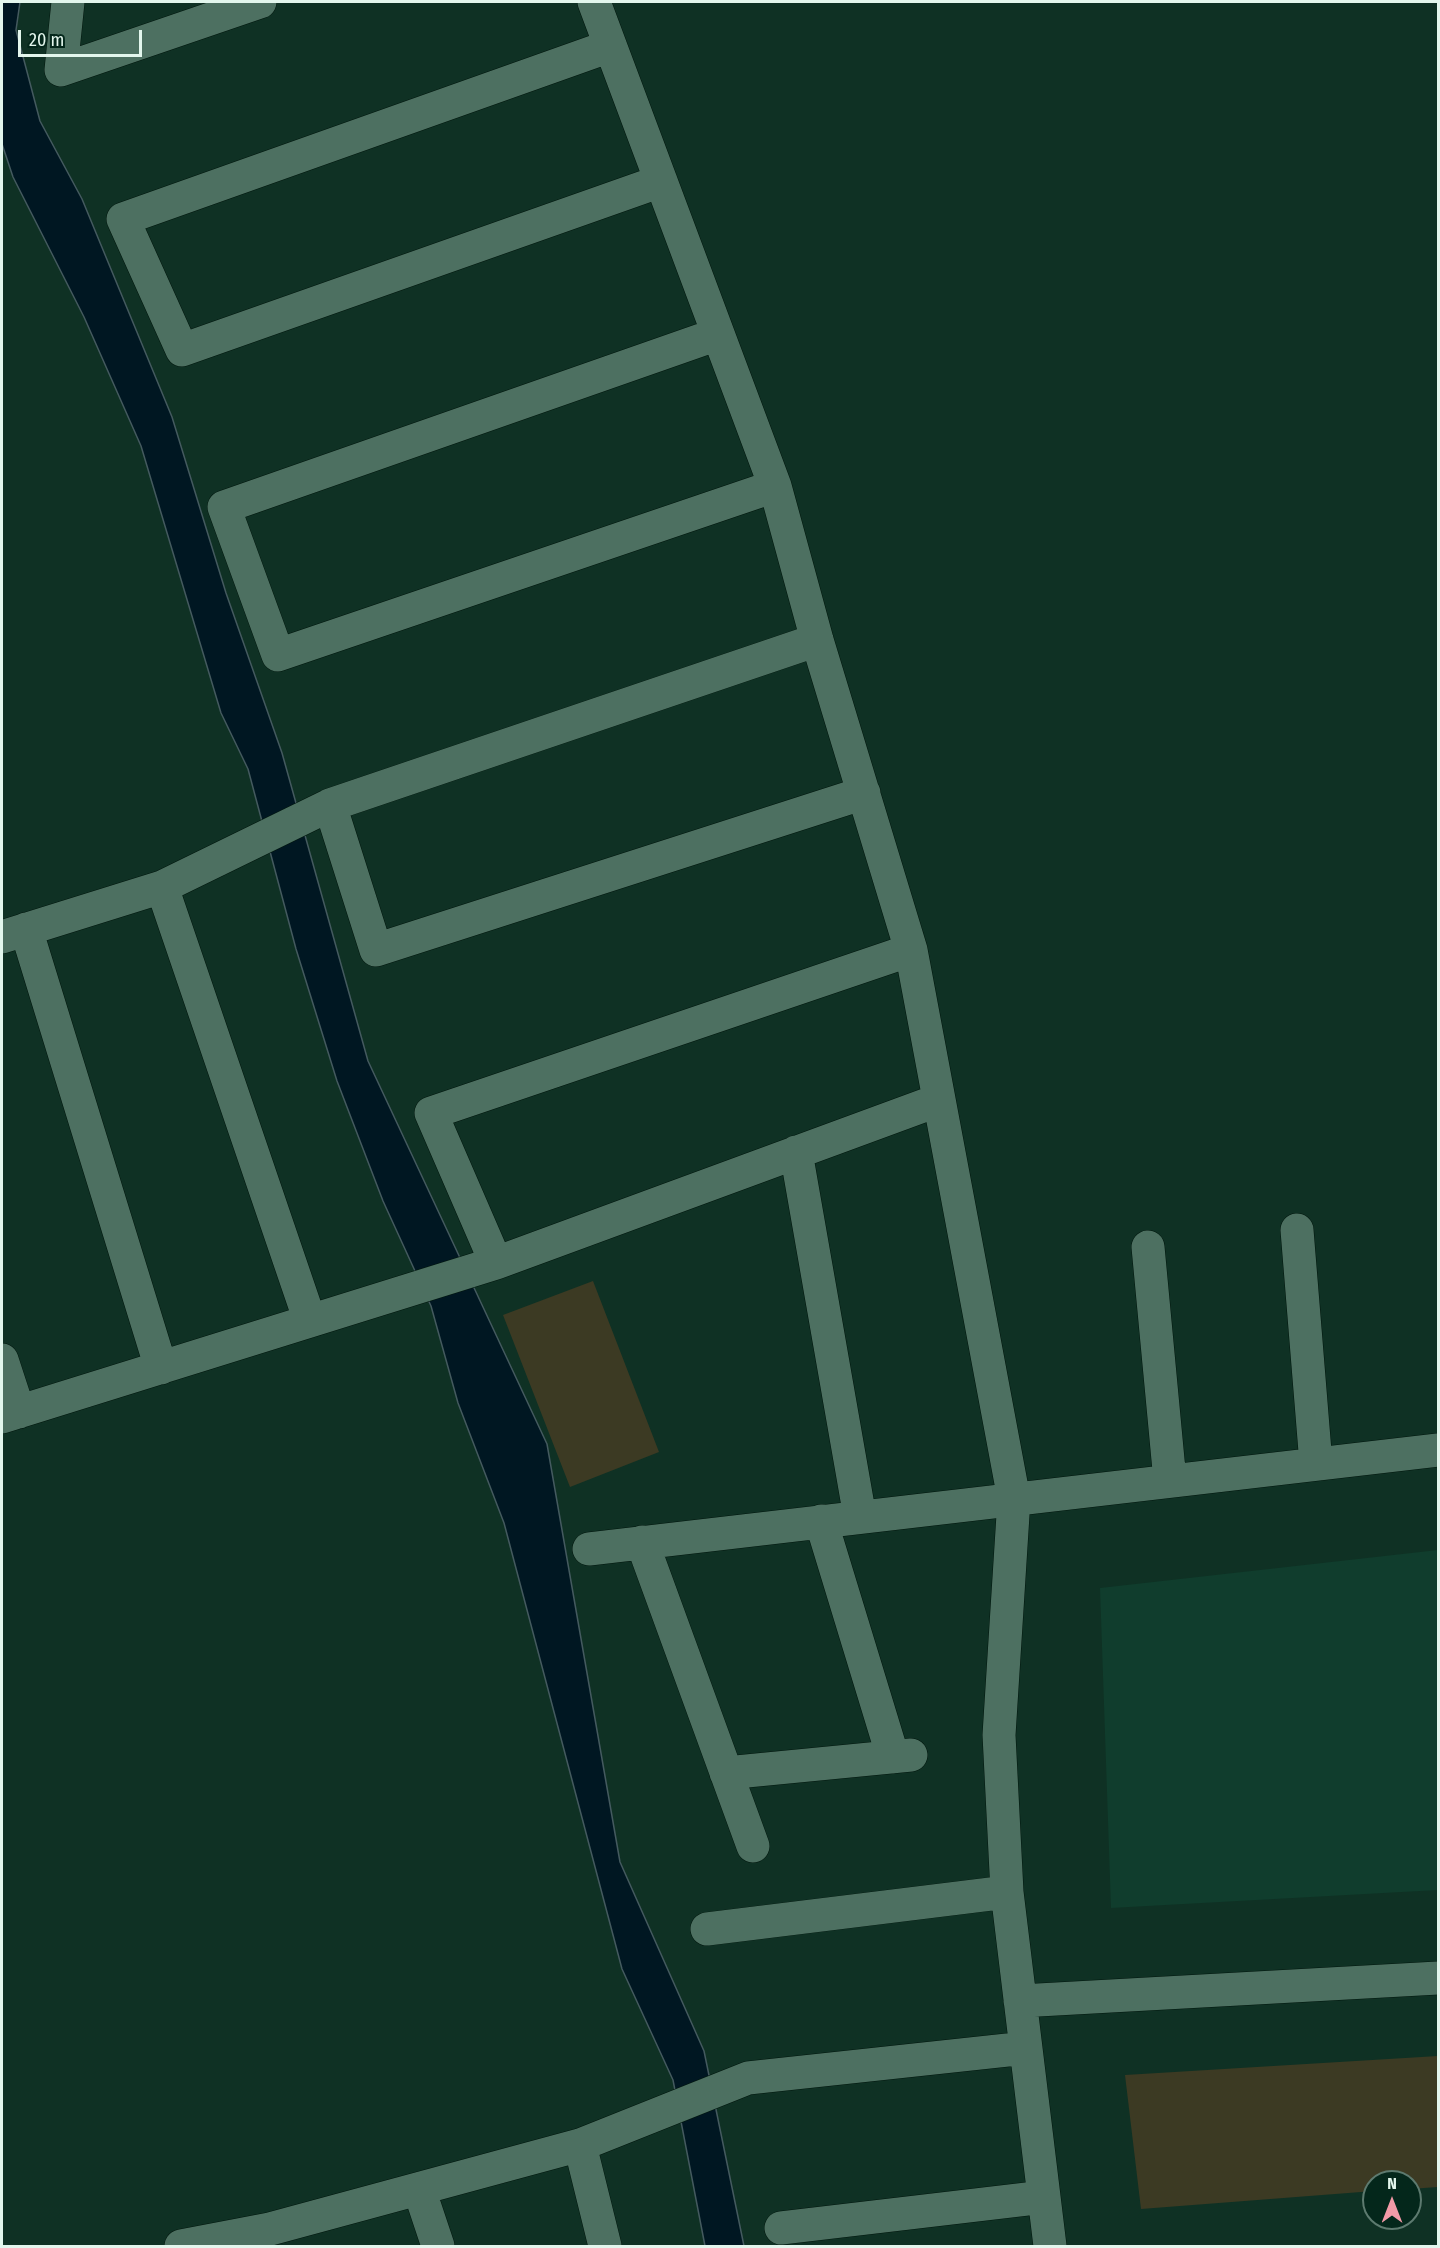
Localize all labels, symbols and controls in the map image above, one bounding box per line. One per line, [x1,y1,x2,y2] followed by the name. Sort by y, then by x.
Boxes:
[21,18,146,56] scale bar
[29,29,64,51] text: 20 m
[1362,2170,1422,2230] north arrow
[1387,2174,1397,2193] text: N

